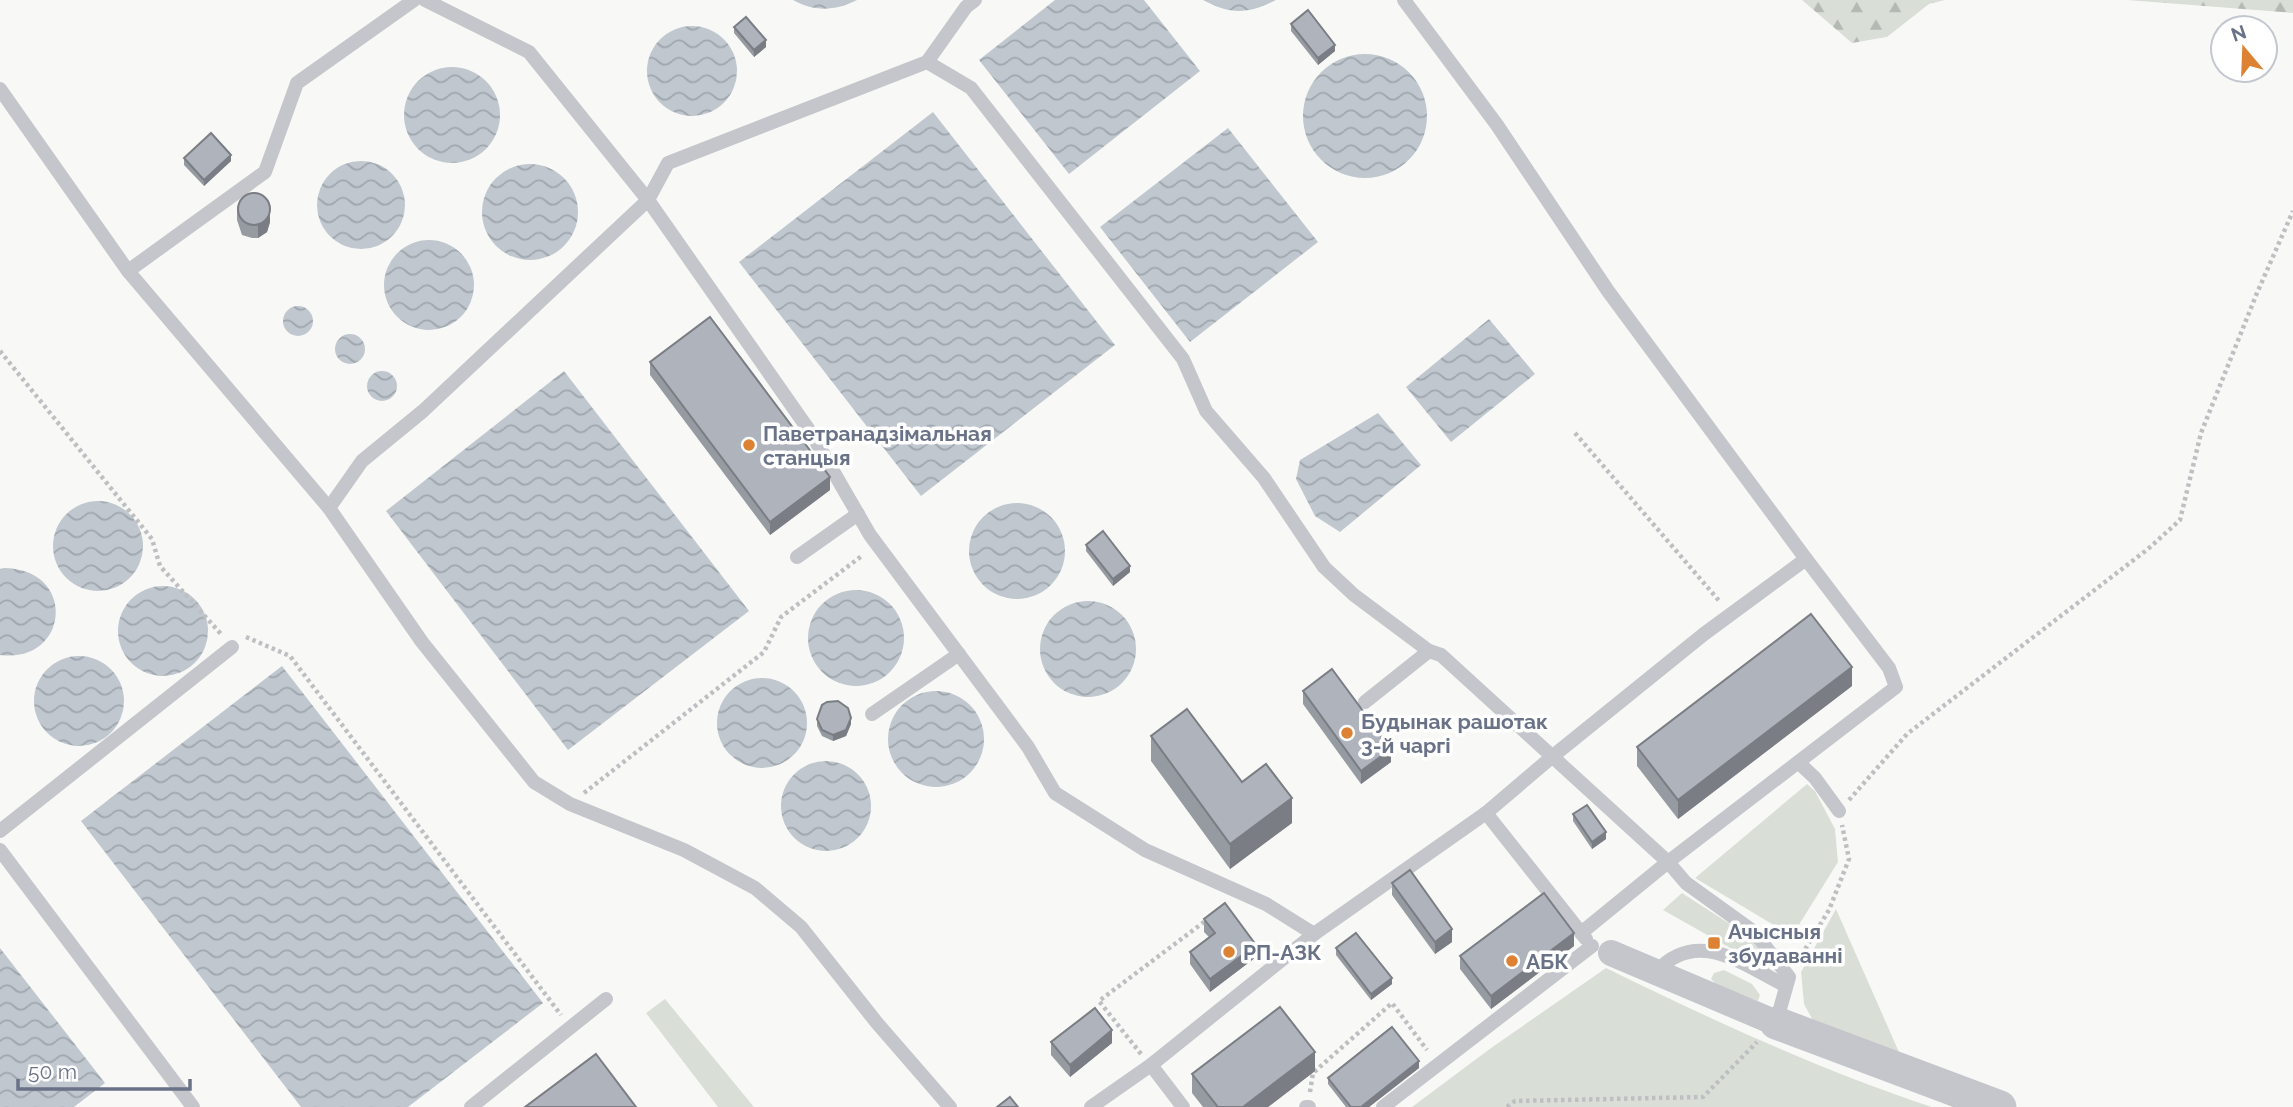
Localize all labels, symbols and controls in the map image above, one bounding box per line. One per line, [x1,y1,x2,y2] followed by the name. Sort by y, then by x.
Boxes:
[2209,14,2279,84] north arrow
[2228,20,2249,46] text: N
[763,421,992,470] place label: Паветранадзімальная станцыя
[741,437,757,453] marker: Паветранадзімальная станцыя
[1361,709,1548,758] place label: Будынак рашотак 3-й чаргі
[1339,725,1355,741] marker: Будынак рашотак 3-й чаргі
[1728,919,1843,968] place label: Ачысныя збудаванні
[1706,935,1722,951] marker: Ачысныя збудаванні
[1243,940,1322,965] place label: РП-АЗК
[1221,944,1237,960] marker: РП-АЗК
[1526,949,1569,974] place label: АБК
[1504,953,1520,969] marker: АБК
[18,1048,189,1092] scale bar
[28,1059,77,1084] text: 50 m

